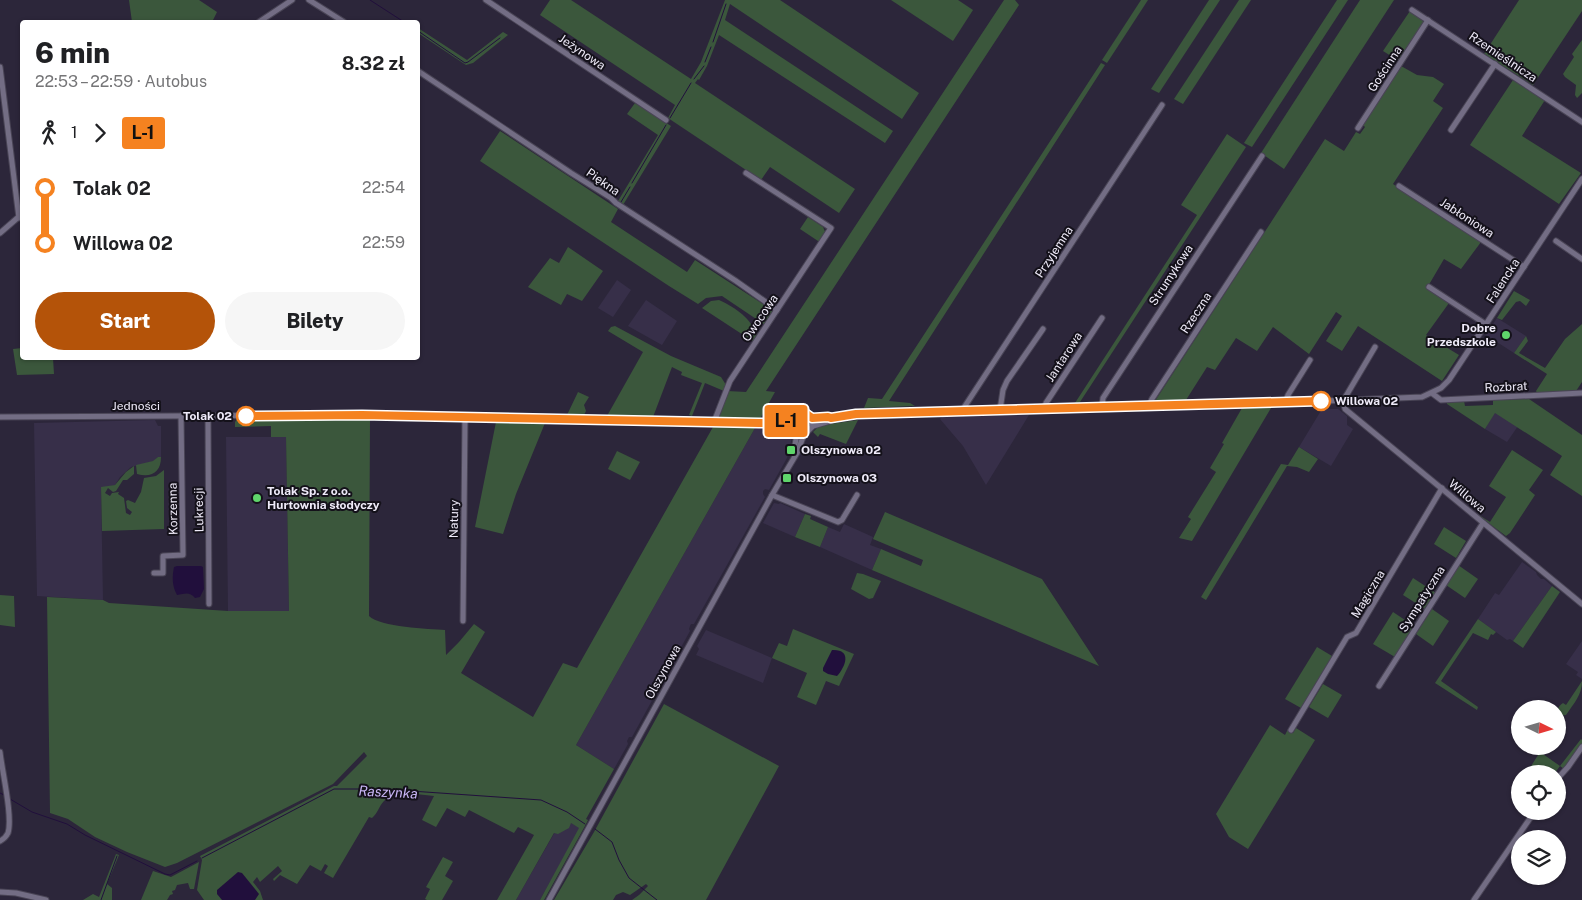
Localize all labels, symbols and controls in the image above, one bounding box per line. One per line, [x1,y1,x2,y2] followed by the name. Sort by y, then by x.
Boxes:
[1466,29,1540,85] street label: Rzemieślnicza
[556,31,608,73] street label: Jeżynowa
[35,36,110,69] text: 6 min
[1365,44,1405,94] street label: Gościnna
[342,52,405,74] text: 8.32 zł
[35,72,207,91] text: 22:53 – 22:59 · Autobus
[35,119,63,147] icon: walk
[86,119,114,147] icon: forward
[132,122,155,143] text: L-1
[71,123,78,142] text: 1
[584,165,622,199] street label: Piękna
[73,177,151,199] text: Tolak 02
[362,178,405,197] text: 22:54
[1437,195,1497,241] street label: Jabłoniowa
[1032,224,1076,280] street label: Przyjemna
[73,232,173,254] text: Willowa 02
[362,233,405,252] text: 22:59
[1146,242,1196,308] street label: Strumykowa
[1483,256,1523,306] street label: Falencka
[1178,290,1214,336] street label: Rzeczna
[35,292,215,350] button: Start
[225,292,405,350] button: Bilety
[739,292,781,344] street label: Owocowa
[1427,321,1496,349] place label: Dobre Przedszkole
[1500,329,1512,341] marker: Dobre Przedszkole
[1043,330,1085,384] street label: Jantarowa
[1484,379,1528,395] street label: Rozbrat
[1311,391,1331,411] marker: Willowa 02
[1335,394,1398,408] place label: Willowa 02
[112,399,160,413] street label: Jedności
[757,405,815,437] line badge: L-1
[236,406,256,426] marker: Tolak 02
[183,409,232,423] place label: Tolak 02
[775,410,798,431] text: L-1
[801,443,881,457] place label: Olszynowa 02
[785,444,797,456] marker: Olszynowa 02
[797,471,877,485] place label: Olszynowa 03
[781,472,793,484] marker: Olszynowa 03
[1446,477,1488,515] street label: Willowa
[166,483,180,535] street label: Korzenna
[267,484,380,512] place label: Tolak Sp. z o.o. Hurtownia słodyczy
[192,487,206,533] street label: Lukrecji
[251,492,263,504] marker: Tolak Sp. z o.o. Hurtownia słodyczy
[447,499,461,538] street label: Natury
[1396,563,1448,635] street label: Sympatyczna
[1348,568,1388,620] street label: Magiczna
[642,642,684,702] street label: Olszynowa
[1511,700,1566,755] north arrow
[1511,700,1566,885] map controls
[1511,765,1566,820] button: locate
[358,782,418,802] water label: Raszynka
[1511,830,1566,885] button: layers

